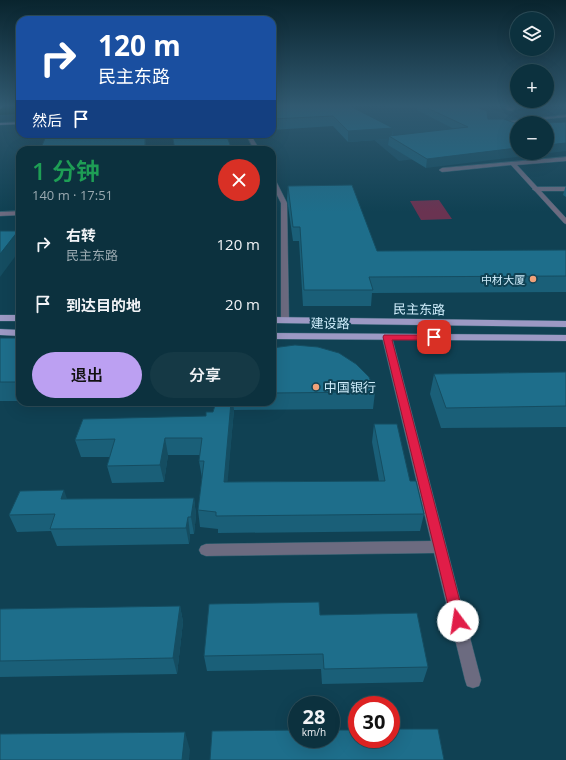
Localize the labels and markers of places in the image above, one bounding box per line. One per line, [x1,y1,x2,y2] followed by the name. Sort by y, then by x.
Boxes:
[481,272,525,287] place label: 中材大厦
[528,274,538,284] marker: 中材大厦
[417,320,451,354] pin
[324,378,376,396] place label: 中国银行
[311,382,321,392] marker: 中国银行

